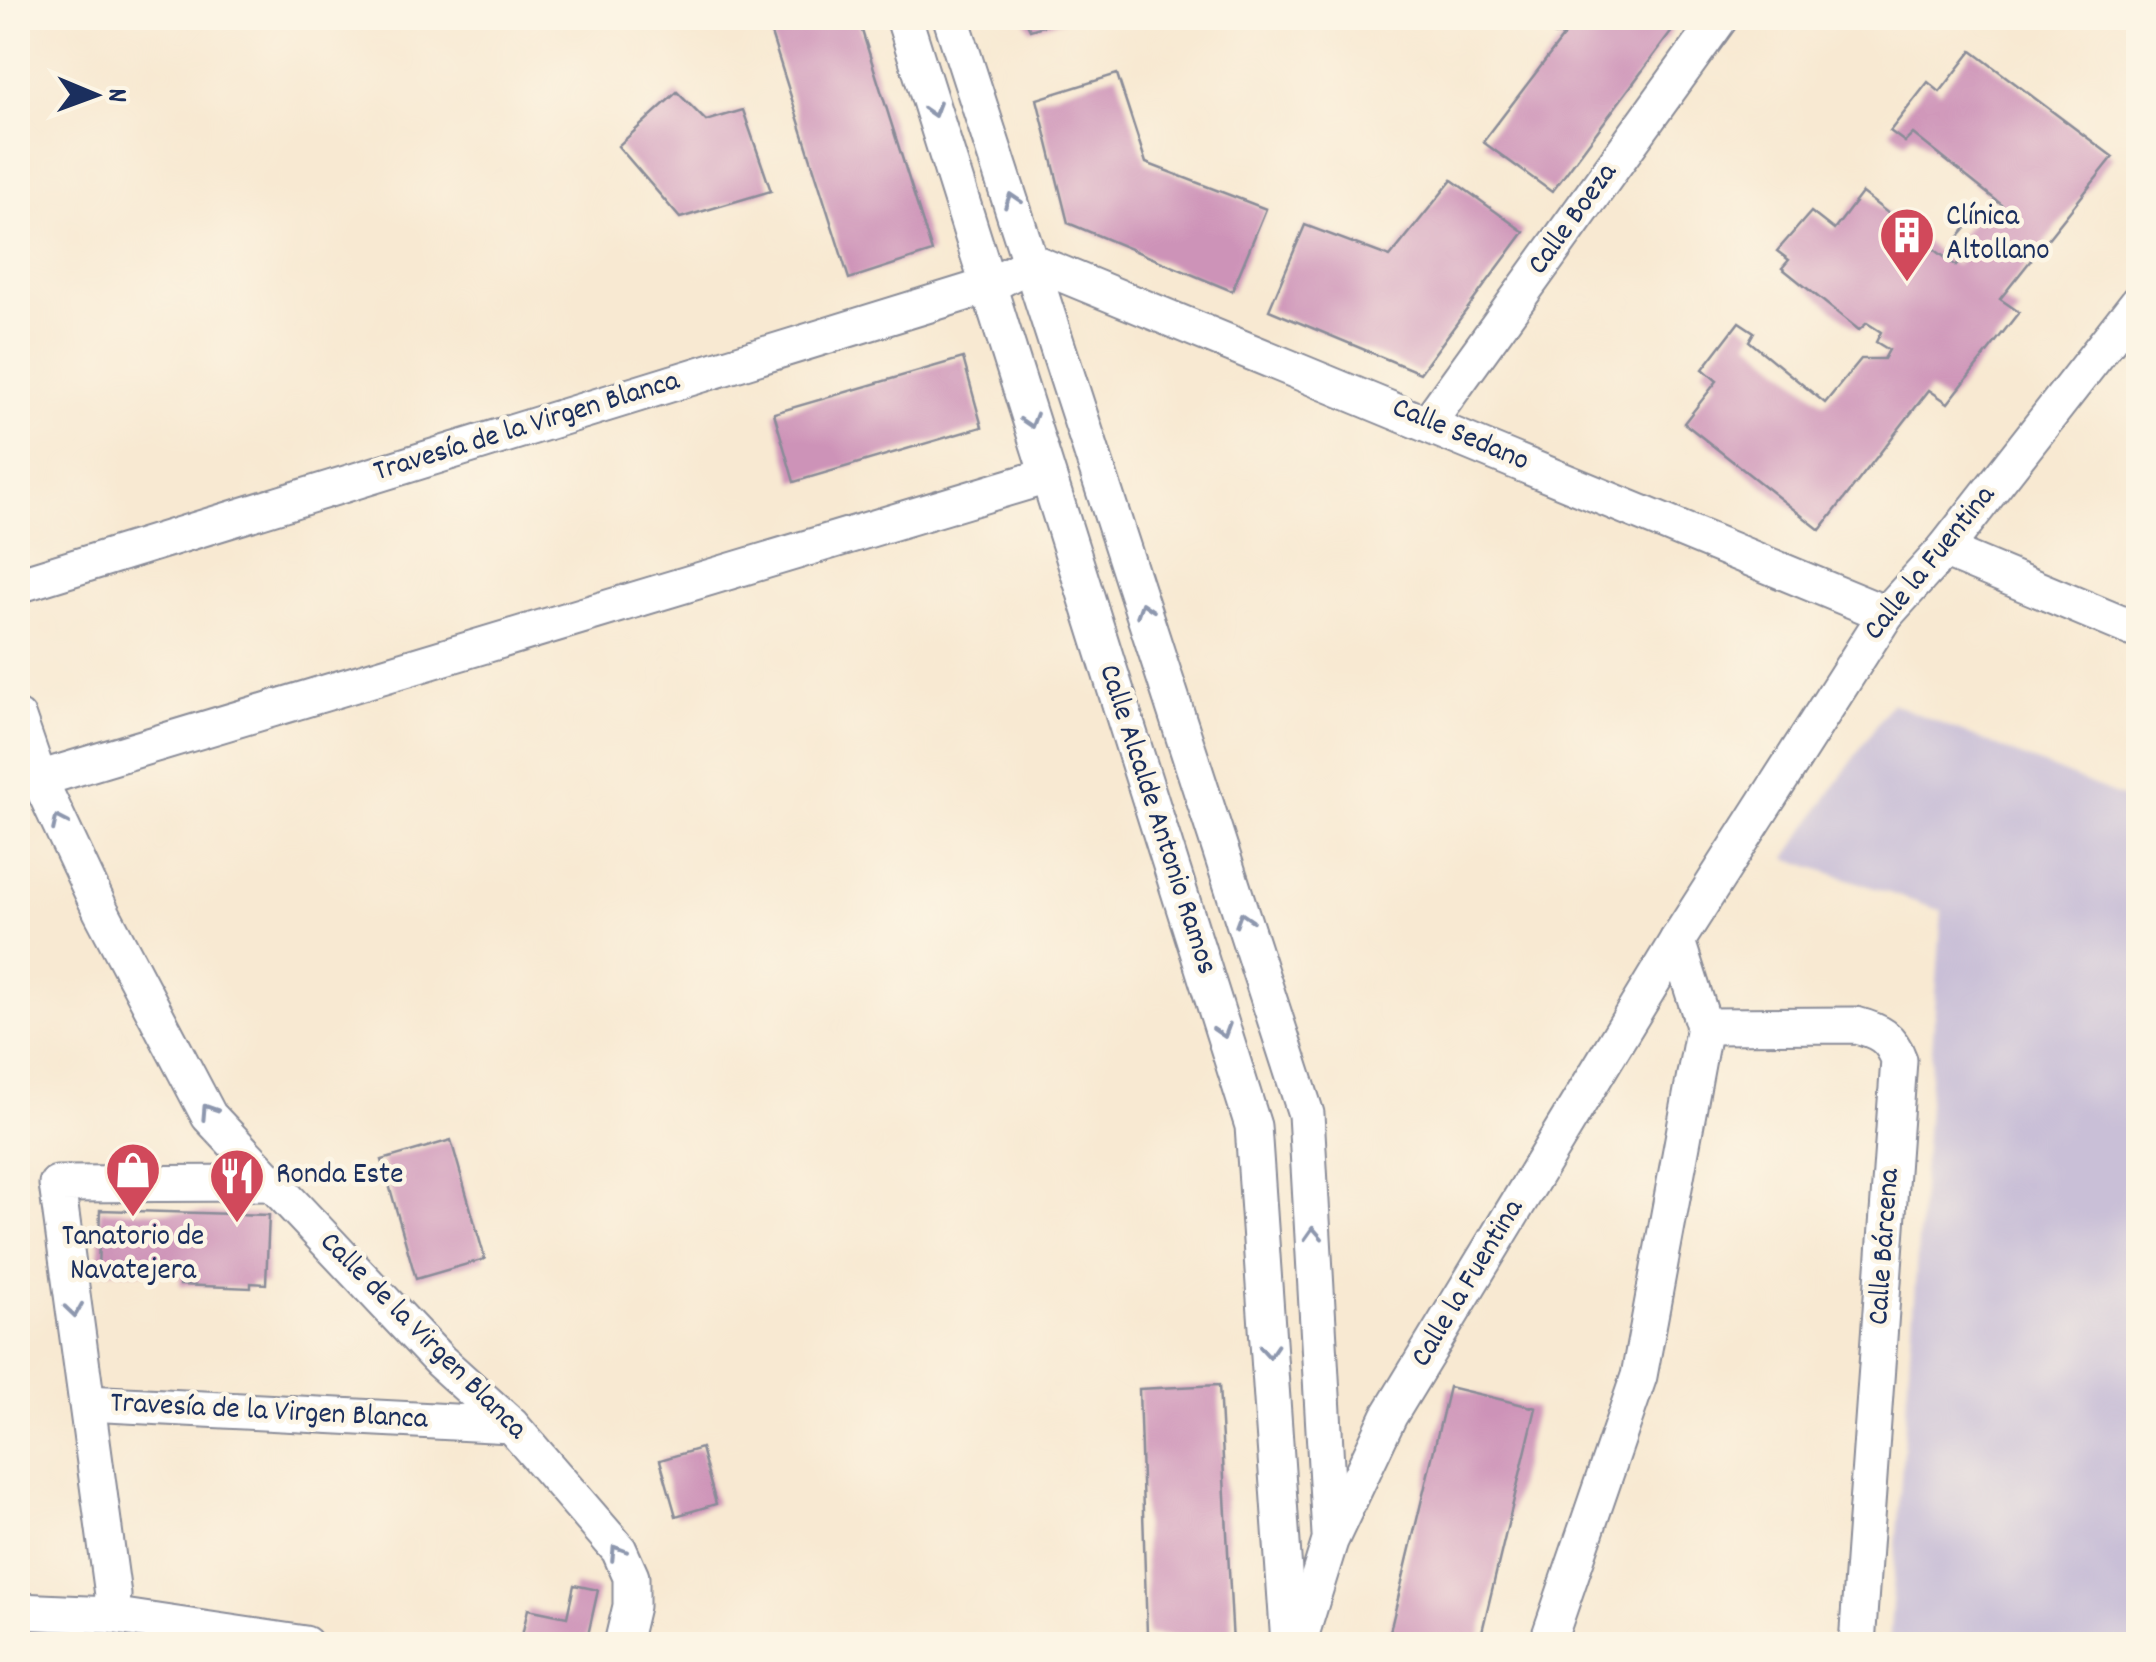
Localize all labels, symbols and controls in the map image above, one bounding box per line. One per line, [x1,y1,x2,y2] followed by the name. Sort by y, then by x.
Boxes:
[45,45,145,145] north arrow
[95,88,135,103] text: N
[921,101,942,118] one-way arrow
[1519,154,1630,285] street label: Calle Boeza
[1003,192,1023,209] one-way arrow
[1946,197,2050,274] place label: Clínica Altollano
[1877,205,1937,284] building icon: Clínica Altollano
[369,361,686,495] street label: Travesía de la Virgen Blanca
[1385,388,1535,484] street label: Calle Sedano
[1018,411,1039,428] one-way arrow
[1855,476,2008,651] street label: Calle la Fuentina
[1135,602,1156,619] one-way arrow
[1086,659,1226,981] street label: Calle Alcalde Antonio Ramos
[52,814,72,832] one-way arrow
[1235,911,1255,928] one-way arrow
[1211,1022,1232,1039] one-way arrow
[202,1103,221,1121] one-way arrow
[103,1140,163,1219] shop icon: Tanatorio de Navatejera
[207,1146,267,1225] restaurant icon: Ronda Este
[276,1155,403,1198] place label: Ronda Este
[1859,1166,1913,1327] street label: Calle Bárcena
[1402,1191,1537,1376] street label: Calle la Fuentina
[62,1217,204,1294] place label: Tanatorio de Navatejera
[308,1223,537,1452] street label: Calle de la Virgen Blanca
[1303,1225,1324,1241] one-way arrow
[63,1302,84,1319] one-way arrow
[1258,1343,1279,1359] one-way arrow
[109,1383,430,1443] street label: Travesía de la Virgen Blanca
[611,1544,630,1562] one-way arrow

